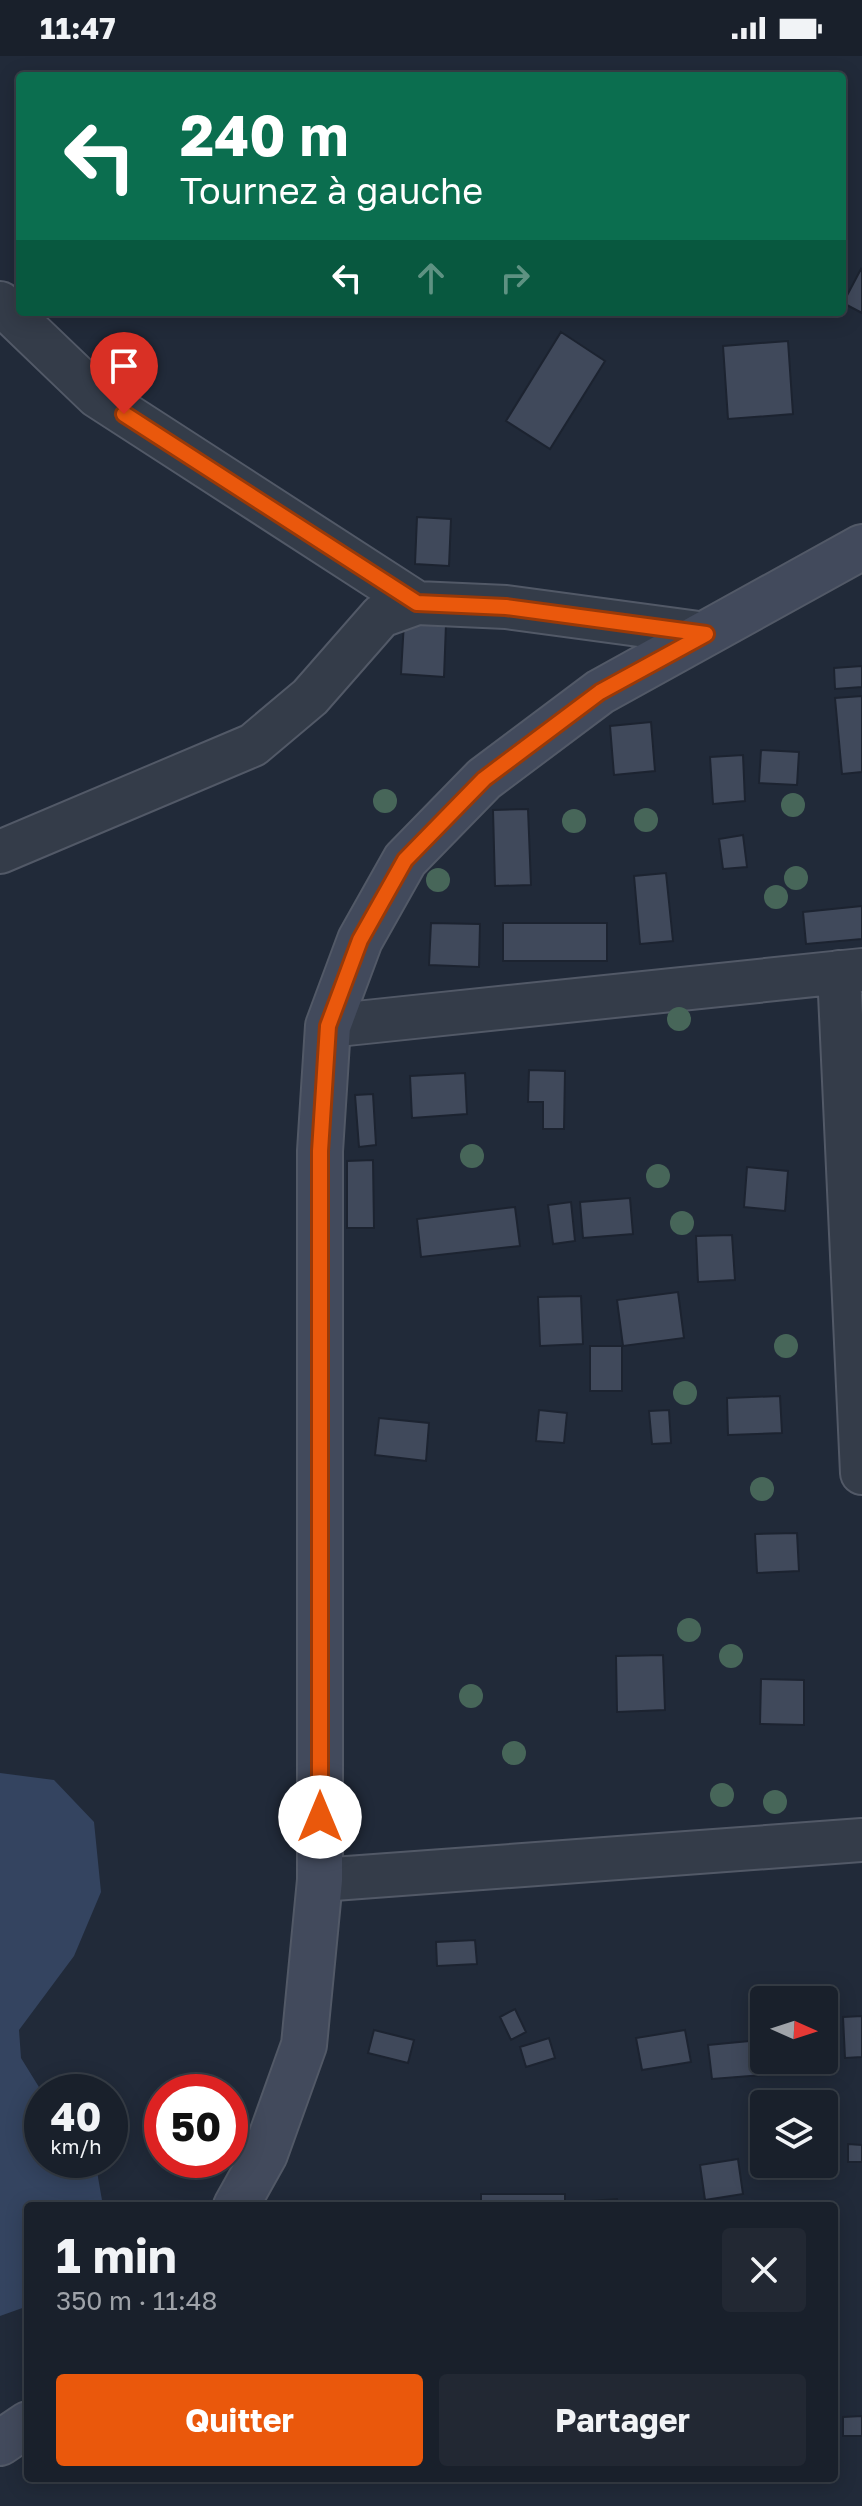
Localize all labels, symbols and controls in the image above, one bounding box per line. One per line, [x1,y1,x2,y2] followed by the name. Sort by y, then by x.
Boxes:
[40,10,116,46] text: 11:47
[180,101,349,168] text: 240 m
[48,104,152,208] icon: left
[180,169,483,212] text: Tournez à gauche
[325,256,369,300] icon: left
[409,256,453,300] icon: ahead
[493,256,537,300] icon: right
[90,332,158,414] pin
[102,344,146,388] icon: arrive
[278,1775,362,1859] position arrow
[750,1986,838,2074] north arrow
[750,1986,838,2178] map controls
[144,2074,248,2178] speed limit sign: 50
[750,2090,838,2178] button: layers
[51,2092,102,2140] text: 40
[51,2134,101,2158] text: km/h
[56,2226,177,2284] text: 1 min
[722,2228,806,2312] button: close
[56,2285,217,2316] text: 350 m · 11:48
[56,2374,423,2466] button: Quitter
[439,2374,806,2466] button: Partager

